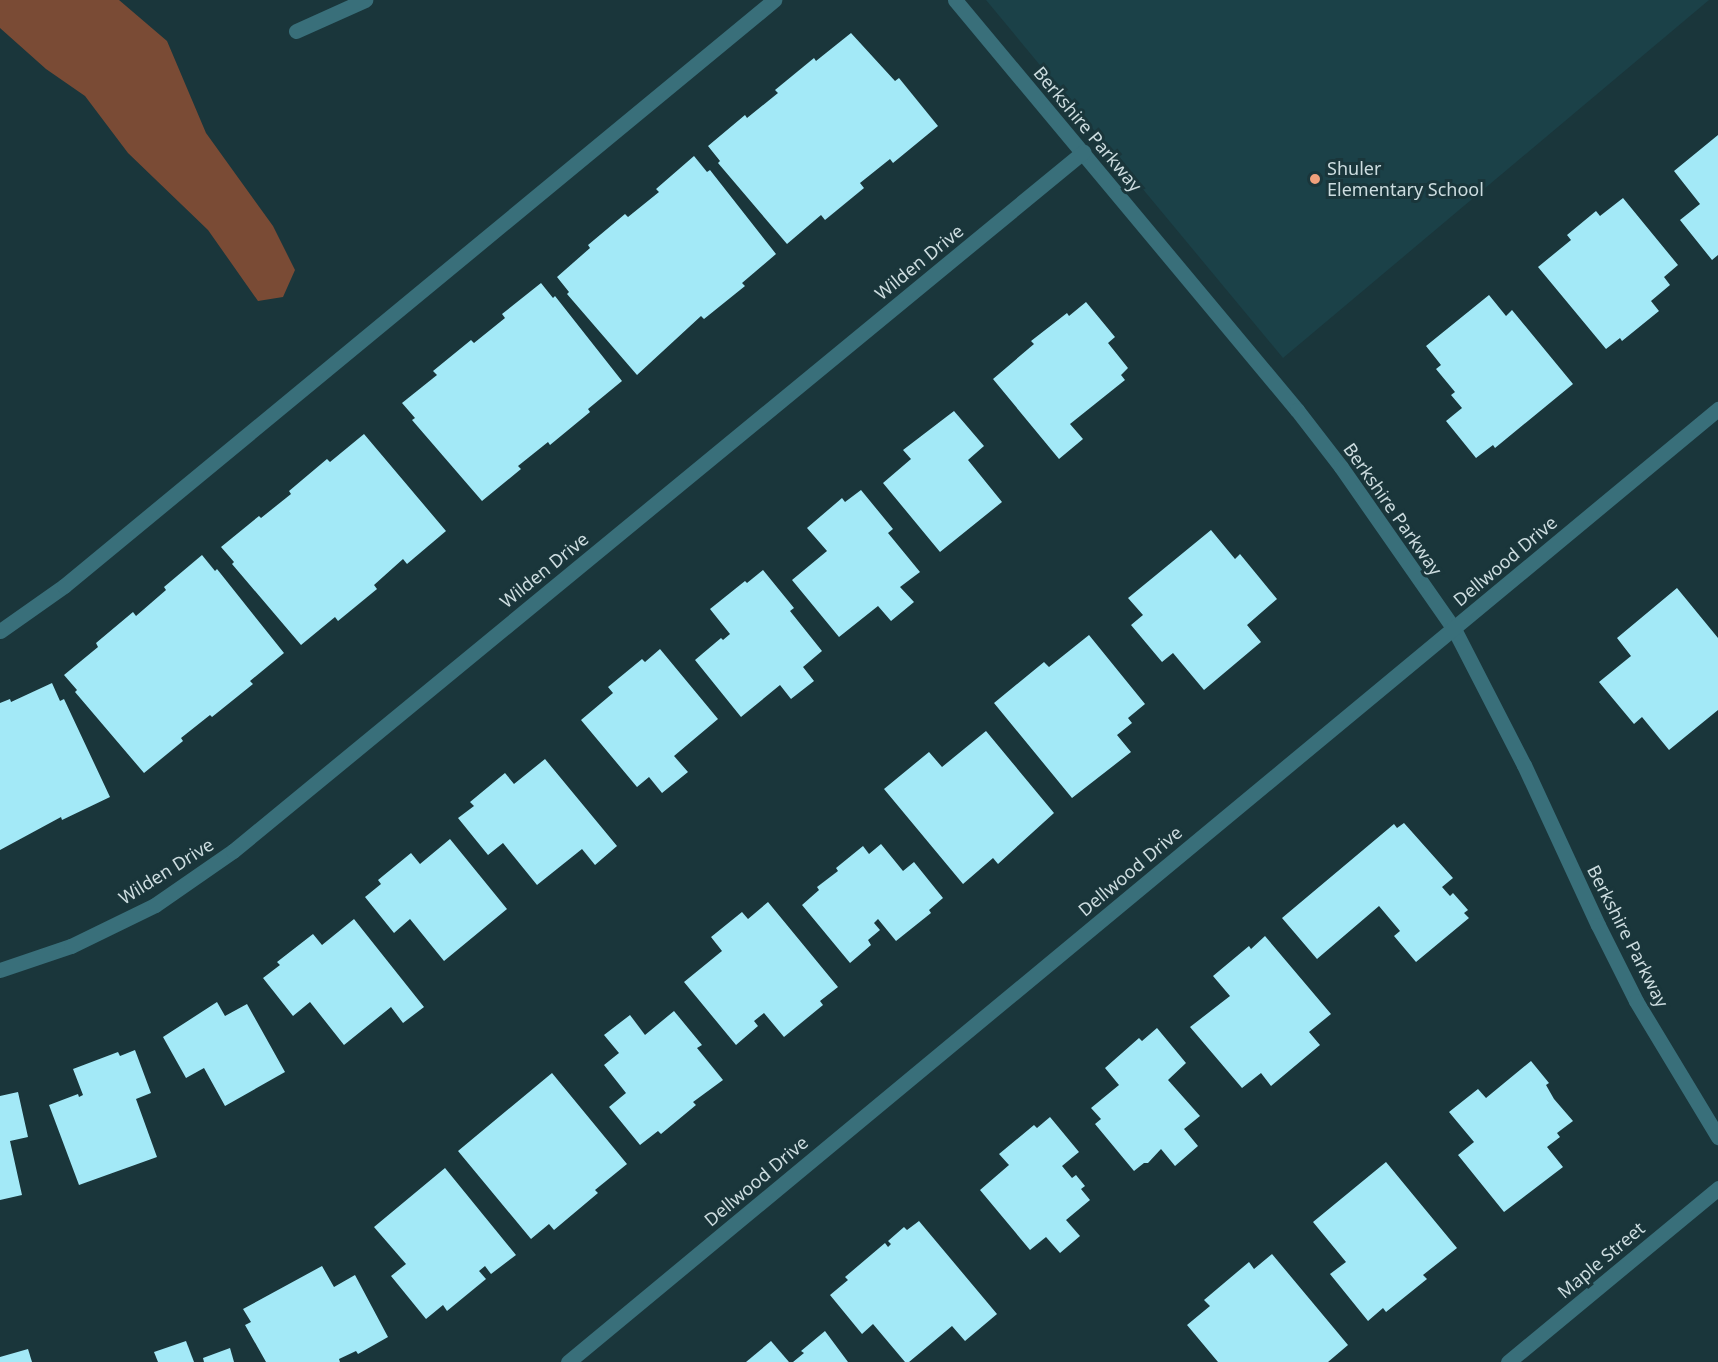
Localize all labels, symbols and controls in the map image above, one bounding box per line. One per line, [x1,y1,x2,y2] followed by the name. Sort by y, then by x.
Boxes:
[1029,62,1147,196] street label: Berkshire Parkway
[1327,158,1484,201] place label: Shuler Elementary School
[1308,172,1322,186] marker: Shuler Elementary School
[870,220,968,304] street label: Wilden Drive
[1339,439,1447,579] street label: Berkshire Parkway
[1449,511,1561,611] street label: Dellwood Drive
[495,528,593,612] street label: Wilden Drive
[1074,821,1186,921] street label: Dellwood Drive
[115,833,217,909] street label: Wilden Drive
[1583,861,1673,1011] street label: Berkshire Parkway
[700,1131,812,1231] street label: Dellwood Drive
[1553,1217,1649,1303] street label: Maple Street

